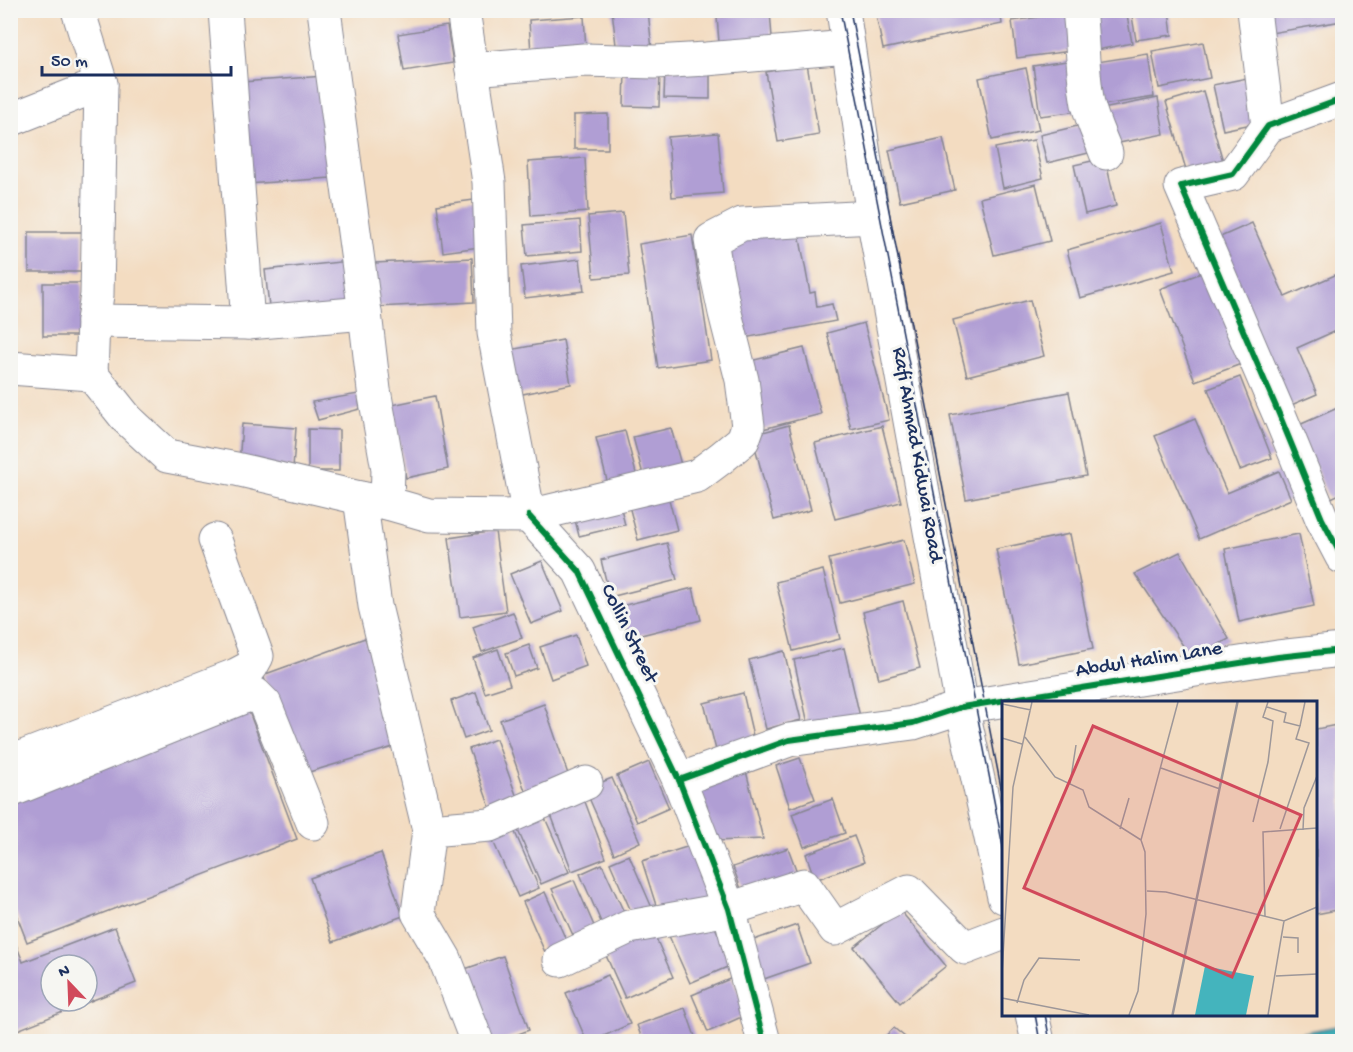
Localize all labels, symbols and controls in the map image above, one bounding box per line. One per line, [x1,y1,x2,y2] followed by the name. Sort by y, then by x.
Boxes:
[42,39,231,77] scale bar
[51,52,88,73] text: 50 m
[885,346,948,566] street label: Rafi Ahmad Kidwai Road
[593,580,664,690] street label: Collin Street
[1074,637,1225,685] street label: Abdul Halim Lane
[1002,701,1317,1016] inset map
[39,953,99,1013] north arrow
[56,961,74,983] text: N

